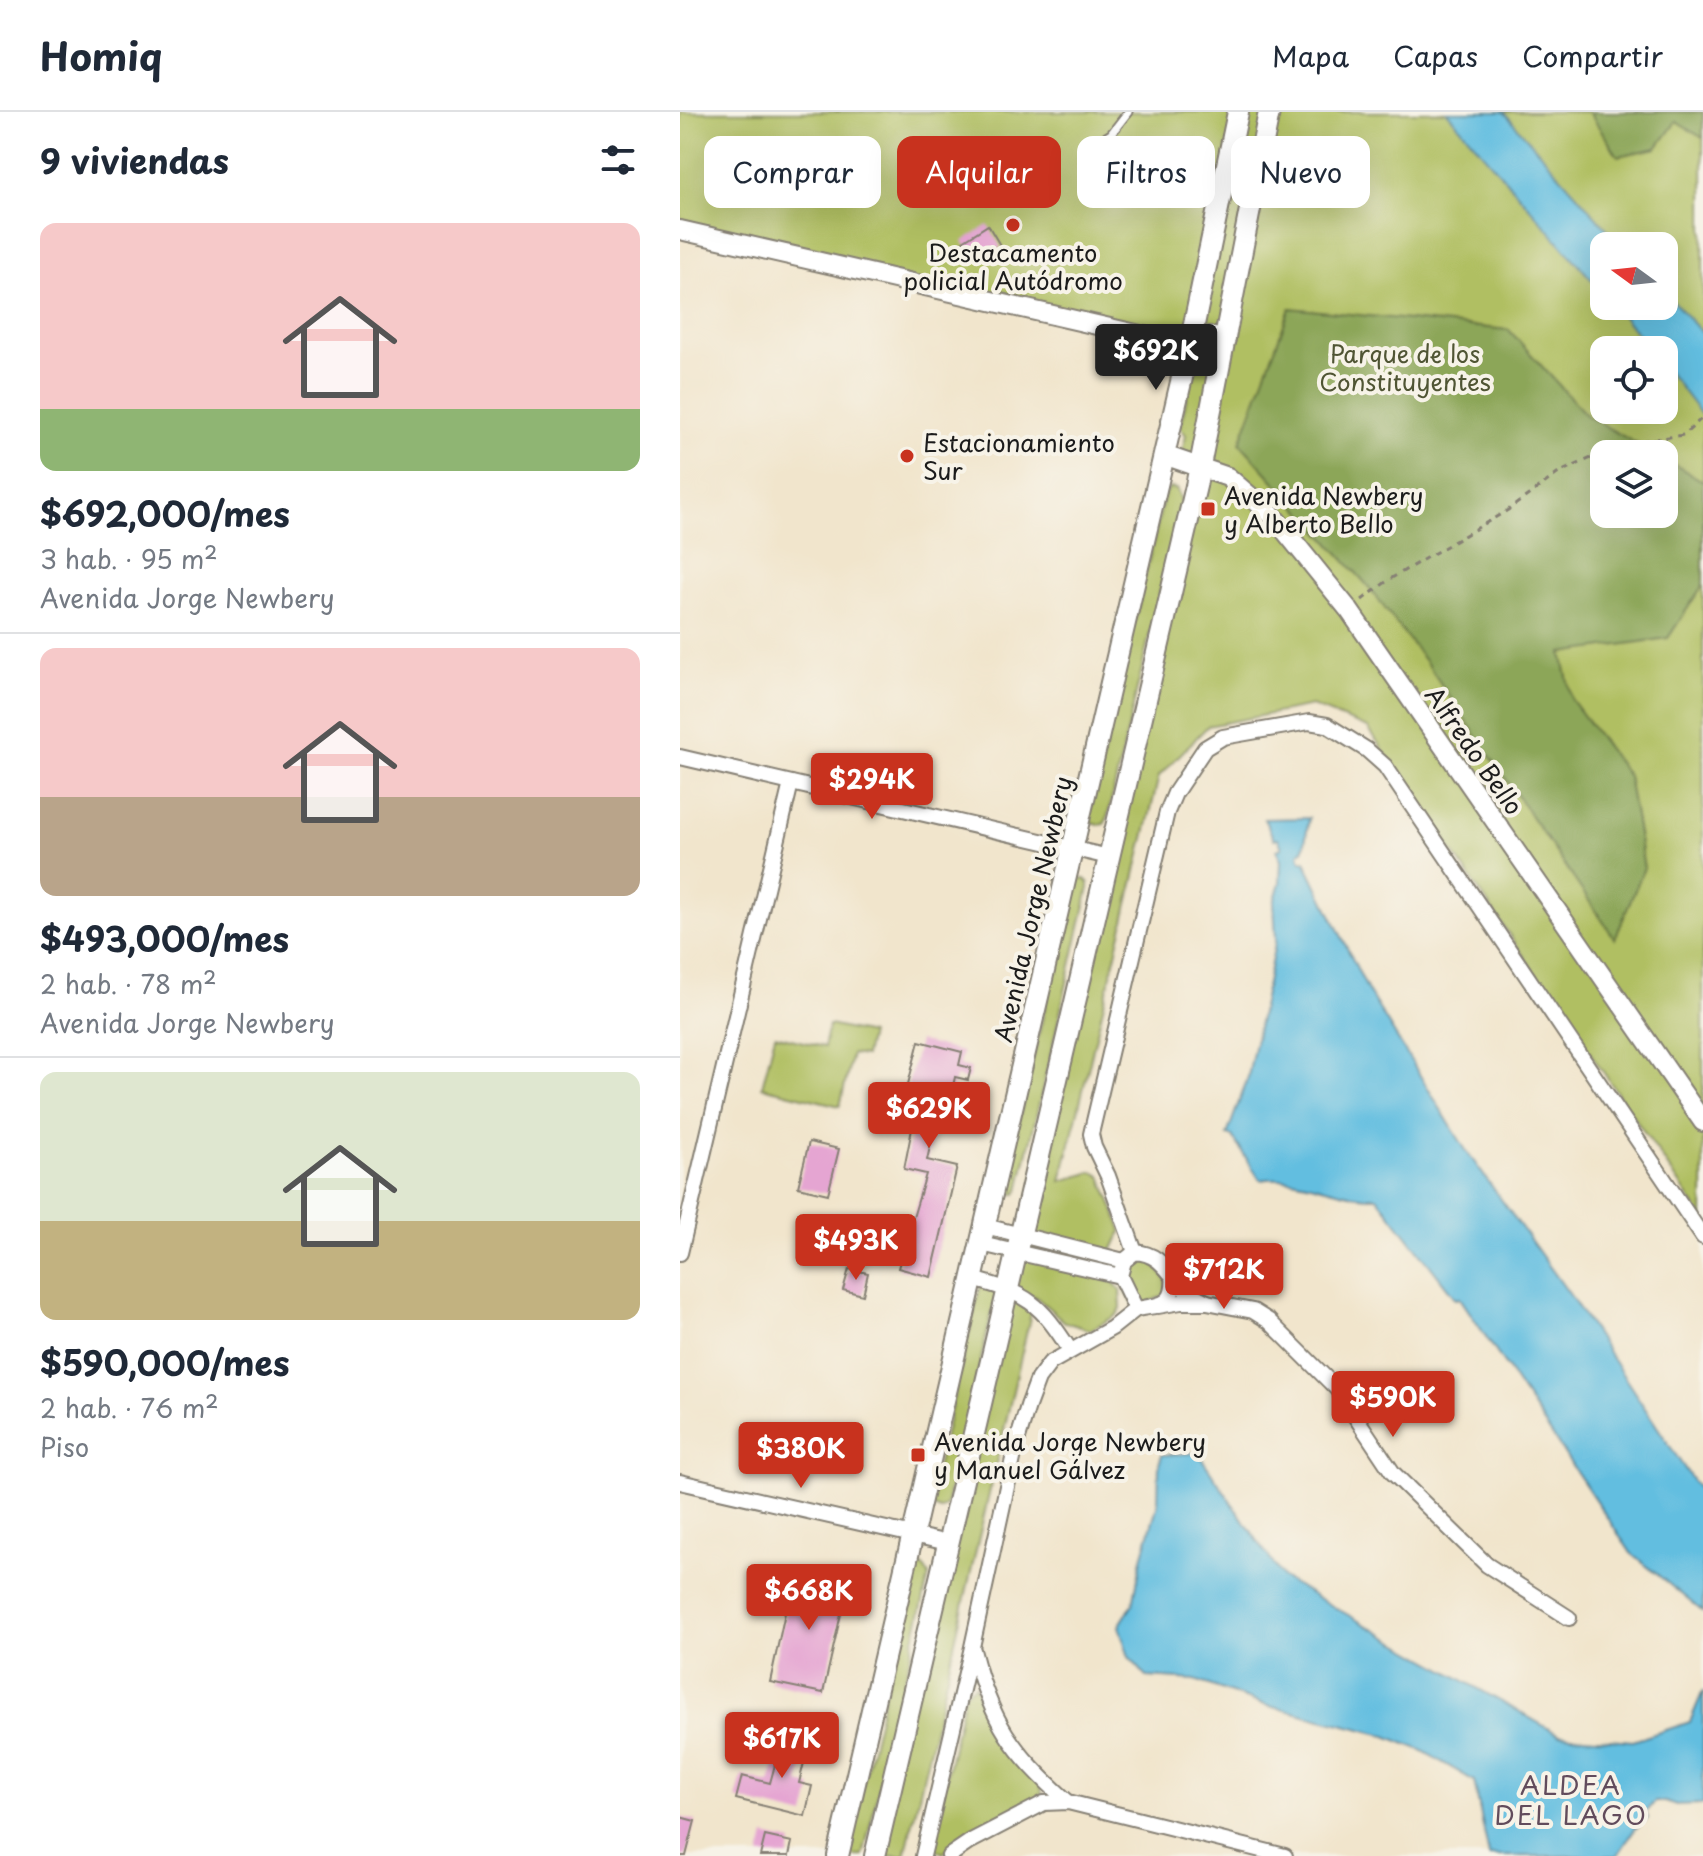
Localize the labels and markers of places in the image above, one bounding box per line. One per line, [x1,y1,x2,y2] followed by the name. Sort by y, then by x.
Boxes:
[1004,216,1022,234] marker: Destacamento policial Autódromo
[903,234,1123,298] place label: Destacamento policial Autódromo
[1100,324,1212,392] pin: $692K
[923,424,1115,488] place label: Estacionamiento Sur
[898,447,916,465] marker: Estacionamiento Sur
[1224,477,1423,541] place label: Avenida Newbery y Alberto Bello
[1199,500,1217,518] marker: Avenida Newbery y Alberto Bello
[816,753,928,821] pin: $294K
[873,1082,985,1150] pin: $629K
[800,1214,912,1282] pin: $493K
[1168,1243,1280,1311] pin: $712K
[1337,1371,1449,1439] pin: $590K
[745,1422,857,1490] pin: $380K
[934,1423,1206,1487] place label: Avenida Jorge Newbery y Manuel Gálvez
[909,1446,927,1464] marker: Avenida Jorge Newbery y Manuel Gálvez
[753,1564,865,1632] pin: $668K
[726,1712,838,1780] pin: $617K

